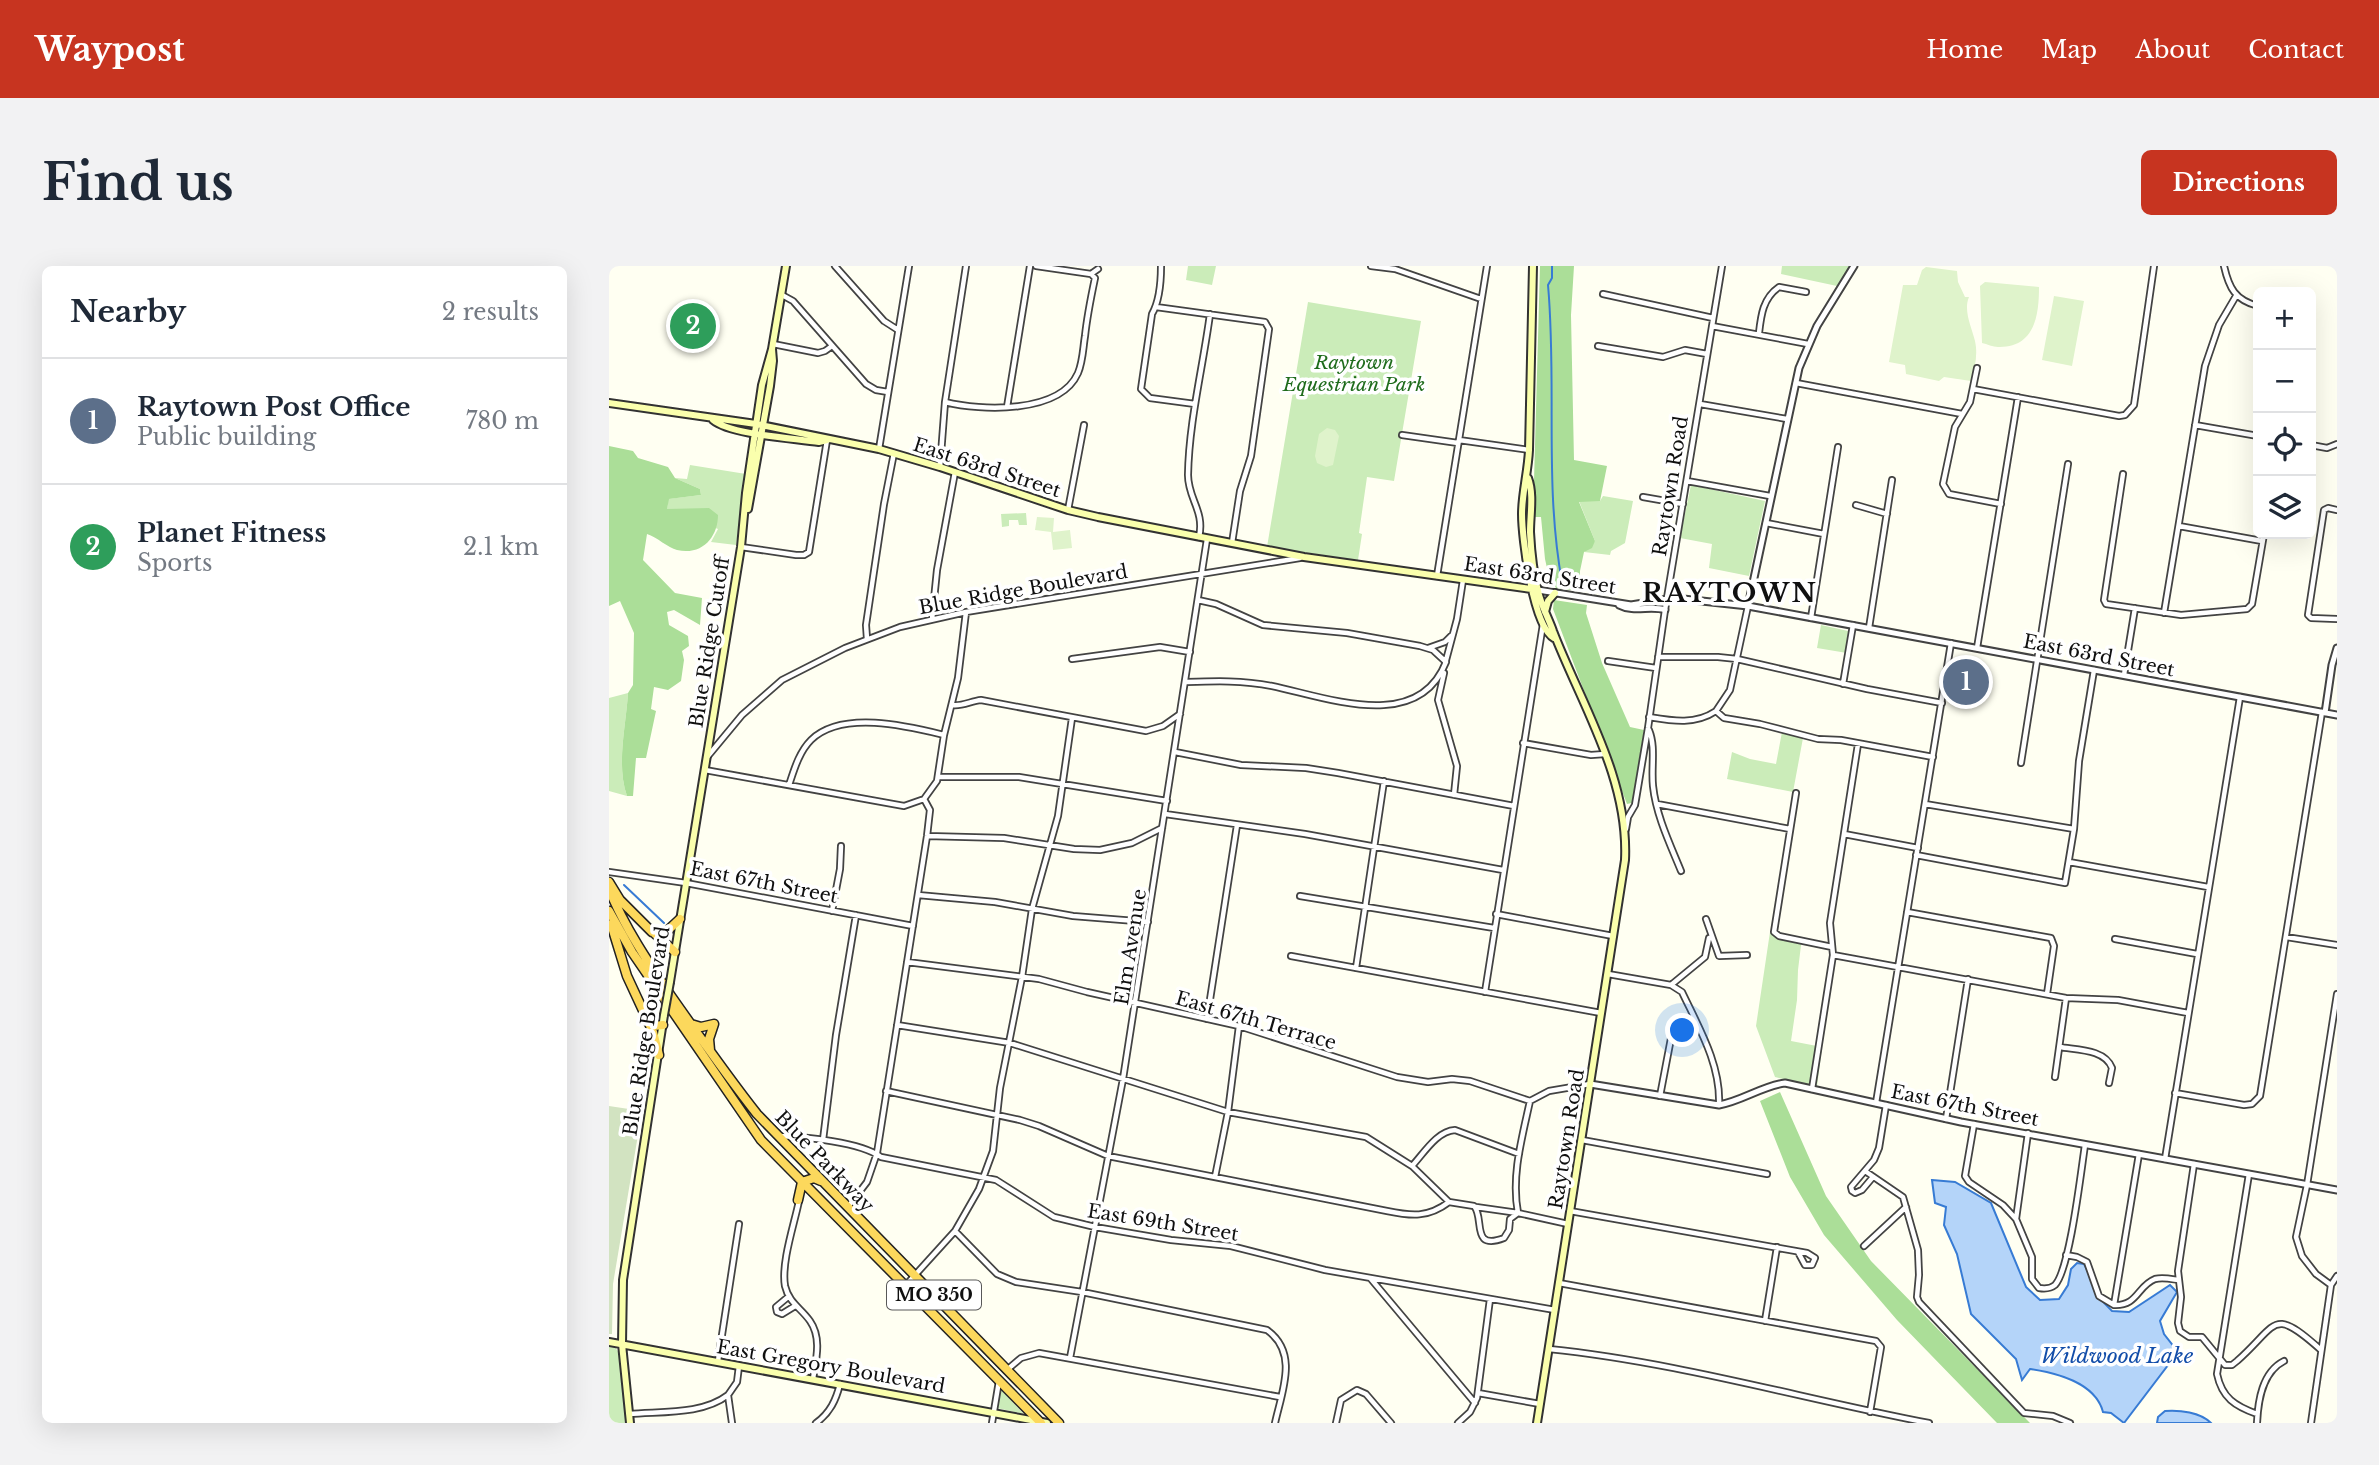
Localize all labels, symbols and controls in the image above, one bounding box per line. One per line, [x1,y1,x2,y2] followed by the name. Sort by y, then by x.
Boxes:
[35,29,185,70] text: Waypost
[1927,35,2003,64] text: Home
[2041,35,2097,64] text: Map
[2135,35,2210,64] text: About
[2248,35,2344,64] text: Contact
[2141,150,2337,215] button: Directions
[42,152,234,213] text: Find us
[2253,287,2316,539] map controls
[2253,287,2316,350] button: +
[70,293,186,330] text: Nearby
[442,298,539,326] text: 2 results
[670,300,716,352] pin: 2
[2253,350,2316,413] button: −
[1282,351,1425,396] park label: Raytown Equestrian Park
[137,391,410,423] text: Raytown Post Office
[88,407,98,435] text: 1
[466,407,539,435] text: 780 m
[2253,413,2316,476] button: locate
[1648,414,1693,558] street label: Raytown Road
[137,423,316,451] text: Public building
[910,433,1064,502] street label: East 63rd Street
[2253,476,2316,539] button: layers
[137,517,326,549] text: Planet Fitness
[86,533,100,561] text: 2
[463,533,539,561] text: 2.1 km
[137,549,213,577] text: Sports
[1462,552,1618,599] street label: East 63rd Street
[685,553,735,729] street label: Blue Ridge Cutoff
[917,560,1130,619] street label: Blue Ridge Boulevard
[1642,577,1818,609] district label: RAYTOWN
[2021,630,2177,682] street label: East 63rd Street
[1943,656,1989,708] pin: 1
[688,857,841,908] street label: East 67th Street
[1110,887,1151,1007] street label: Elm Avenue
[619,924,674,1138] street label: Blue Ridge Boulevard
[1173,987,1339,1054] street label: East 67th Terrace
[1665,1013,1699,1047] your location
[1544,1067,1589,1211] street label: Raytown Road
[1889,1080,2042,1131] street label: East 67th Street
[770,1106,879,1217] street label: Blue Parkway
[1086,1199,1241,1246] street label: East 69th Street
[887,1280,981,1310] road number: MO 350
[715,1335,947,1398] street label: East Gregory Boulevard
[2041,1343,2194,1369] water label: Wildwood Lake

